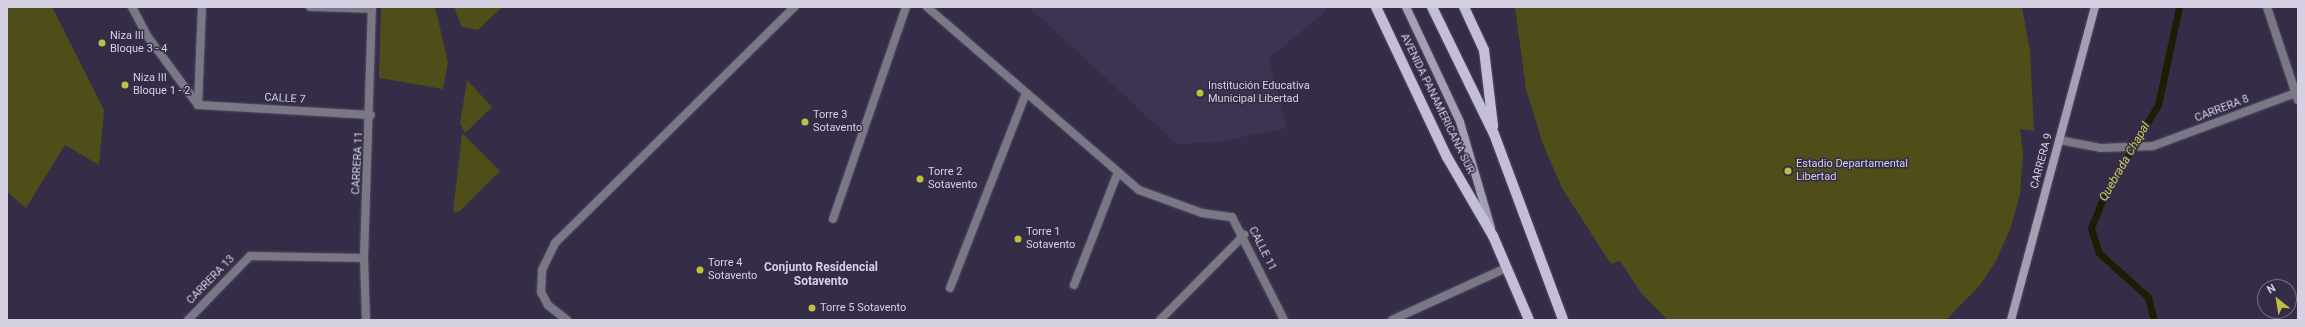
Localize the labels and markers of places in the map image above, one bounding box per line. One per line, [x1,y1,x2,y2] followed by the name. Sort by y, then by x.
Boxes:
[110,30,168,56] place label: Niza III Bloque 3 - 4
[97,38,107,48] marker: Niza III Bloque 3 - 4
[133,72,191,98] place label: Niza III Bloque 1 - 2
[120,80,130,90] marker: Niza III Bloque 1 - 2
[1208,80,1310,106] place label: Institución Educativa Municipal Libertad
[1195,88,1205,98] marker: Institución Educativa Municipal Libertad
[813,109,862,135] place label: Torre 3 Sotavento
[800,117,810,127] marker: Torre 3 Sotavento
[1796,158,1908,184] place label: Estadio Departamental Libertad
[928,166,977,192] place label: Torre 2 Sotavento
[1783,166,1793,176] marker: Estadio Departamental Libertad
[915,174,925,184] marker: Torre 2 Sotavento
[1026,226,1075,252] place label: Torre 1 Sotavento
[1013,234,1023,244] marker: Torre 1 Sotavento
[708,257,757,283] place label: Torre 4 Sotavento
[695,265,705,275] marker: Torre 4 Sotavento
[820,301,906,315] place label: Torre 5 Sotavento
[807,303,817,313] marker: Torre 5 Sotavento

